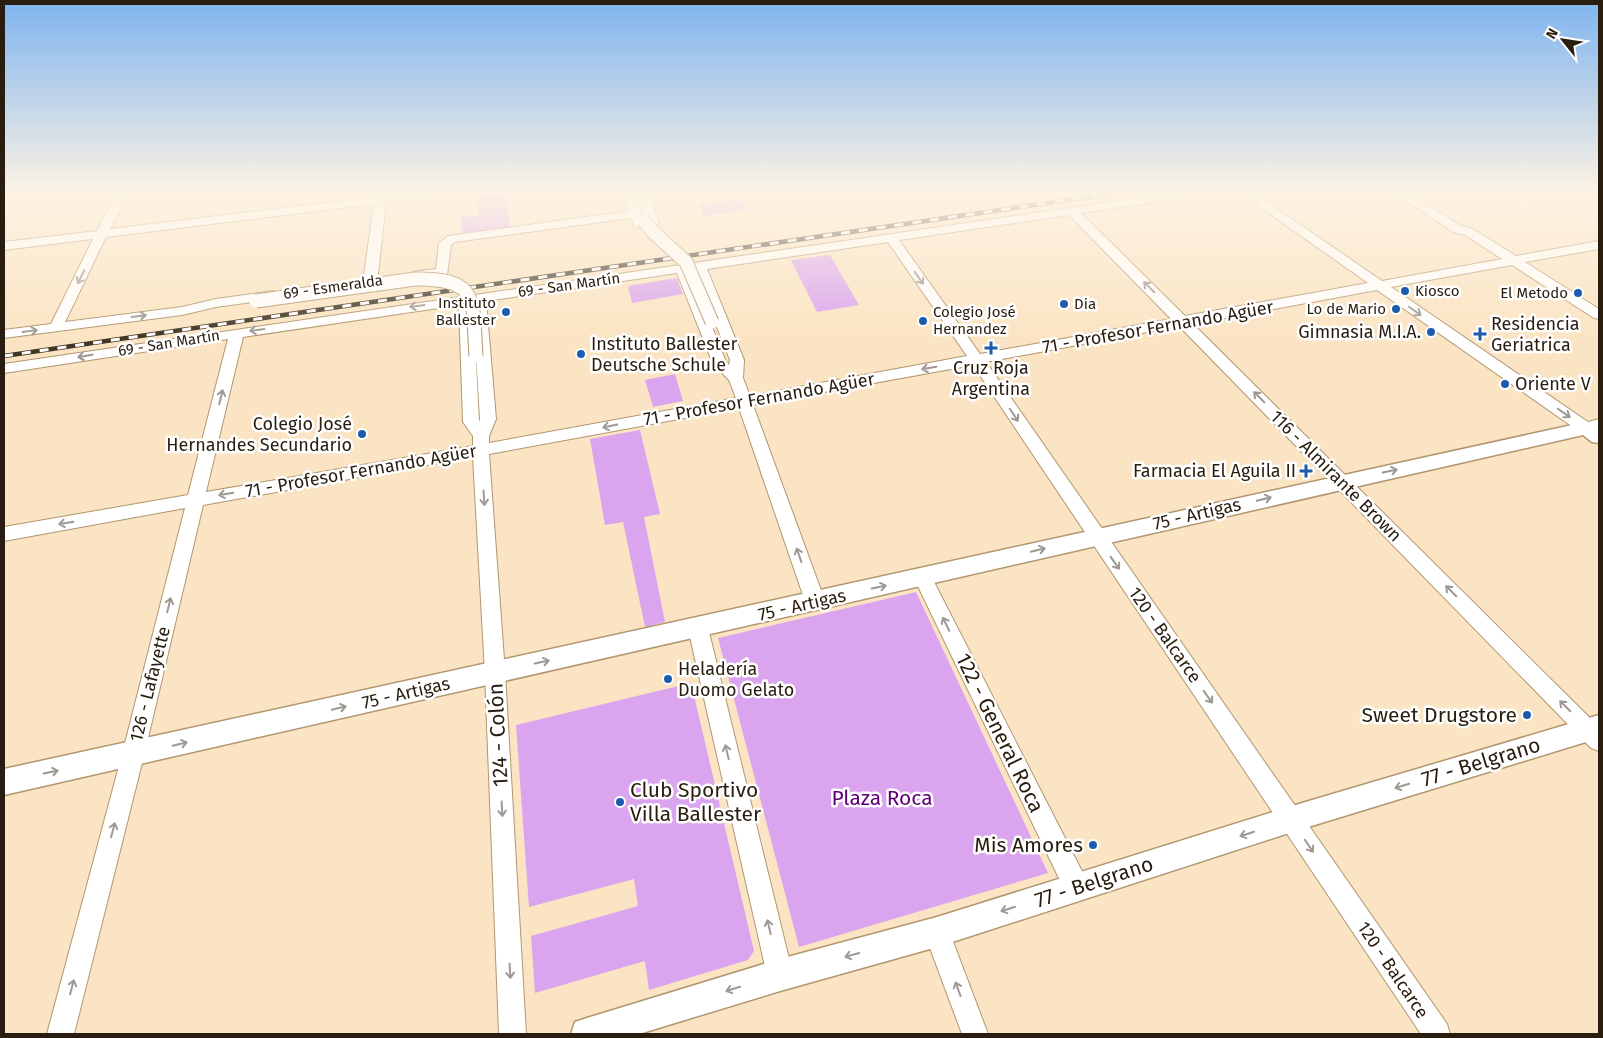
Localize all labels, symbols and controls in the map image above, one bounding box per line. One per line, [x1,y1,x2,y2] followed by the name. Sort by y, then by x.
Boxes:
[1538,15,1588,65] north arrow
[1542,25,1562,42] text: N
[76,269,85,284] one-way arrow
[517,269,621,301] street label: 69 - San Martín
[282,271,384,303] street label: 69 - Esmeralda
[914,271,924,285] one-way arrow
[1143,281,1155,293] one-way arrow
[1415,282,1459,300] place label: Kiosco
[1500,284,1568,302] place label: El Metodo
[1399,285,1411,297] marker: Kiosco
[1572,287,1584,299] marker: El Metodo
[436,294,496,329] place label: Instituto Ballester
[1074,295,1096,313] place label: Dia
[1041,296,1275,358] street label: 71 - Profesor Fernando Agüer
[1058,298,1070,310] marker: Dia
[1306,300,1386,318] place label: Lo de Mario
[410,302,426,312] one-way arrow
[933,303,1016,338] place label: Colegio José Hernandez
[1390,303,1402,315] marker: Lo de Mario
[500,306,512,318] marker: Instituto Ballester
[1408,306,1422,316] one-way arrow
[131,311,147,321] one-way arrow
[1491,313,1580,356] place label: Residencia Geriatrica
[917,315,929,327] marker: Colegio José Hernandez
[1298,321,1421,343] place label: Gimnasia M.I.A.
[21,325,37,335] one-way arrow
[249,325,265,335] one-way arrow
[117,326,221,360] street label: 69 - San Martín
[1425,326,1437,338] marker: Gimnasia M.I.A.
[1473,327,1487,341] marker: Residencia Geriatrica
[591,333,738,376] place label: Instituto Ballester Deutsche Schule
[984,341,998,355] marker: Cruz Roja Argentina
[575,348,587,360] marker: Instituto Ballester Deutsche Schule
[77,351,93,361] one-way arrow
[952,357,1030,400] place label: Cruz Roja Argentina
[921,364,937,374] one-way arrow
[642,368,876,430] street label: 71 - Profesor Fernando Agüer
[1515,373,1591,395] place label: Oriente V
[1499,378,1511,390] marker: Oriente V
[217,389,226,405] one-way arrow
[1253,391,1265,403] one-way arrow
[1266,406,1406,546] street label: 116 - Almirante Brown
[1009,407,1019,421] one-way arrow
[1556,408,1570,418] one-way arrow
[166,413,352,456] place label: Colegio José Hernandes Secundario
[602,421,618,431] one-way arrow
[356,428,368,440] marker: Colegio José Hernandes Secundario
[244,440,478,502] street label: 71 - Profesor Fernando Agüer
[1133,460,1296,482] place label: Farmacia El Aguila II
[1300,465,1312,477] marker: Farmacia El Aguila II
[1381,466,1397,475] one-way arrow
[218,490,234,500] one-way arrow
[479,490,488,506] one-way arrow
[1151,493,1243,535] street label: 75 - Artigas
[1256,494,1272,503] one-way arrow
[58,518,74,528] one-way arrow
[1029,545,1045,554] one-way arrow
[793,548,803,564] one-way arrow
[1110,556,1120,570] one-way arrow
[871,582,887,591] one-way arrow
[1124,583,1206,687] street label: 120 - Balcarce
[756,584,848,626] street label: 75 - Artigas
[1444,585,1457,597] one-way arrow
[165,598,175,614] one-way arrow
[941,617,951,632] one-way arrow
[125,624,175,744] street label: 126 - Lafayette
[950,649,1050,817] street label: 122 - General Roca
[534,657,550,666] one-way arrow
[678,658,794,701] place label: Heladería Duomo Gelato
[360,672,452,714] street label: 75 - Artigas
[662,673,674,685] marker: Heladería Duomo Gelato
[482,682,514,788] street label: 124 - Colón
[1203,690,1213,704] one-way arrow
[1559,700,1571,713] one-way arrow
[1362,702,1517,728] place label: Sweet Drugstore
[330,703,346,712] one-way arrow
[1521,709,1533,721] marker: Sweet Drugstore
[1418,732,1544,792] street label: 77 - Belgrano
[172,739,188,748] one-way arrow
[722,744,731,760] one-way arrow
[43,767,59,776] one-way arrow
[630,777,761,827] place label: Club Sportivo Villa Ballester
[1394,781,1410,791] one-way arrow
[831,785,933,811] park label: Plaza Roca
[614,796,626,808] marker: Club Sportivo Villa Ballester
[497,801,506,817] one-way arrow
[109,822,118,838] one-way arrow
[1239,829,1255,839] one-way arrow
[974,832,1083,858] place label: Mis Amores
[1305,838,1315,852] one-way arrow
[1087,839,1099,851] marker: Mis Amores
[1032,851,1156,913] street label: 77 - Belgrano
[1001,905,1017,915] one-way arrow
[1353,917,1433,1023] street label: 120 - Balcarce
[763,920,773,936] one-way arrow
[845,951,861,960] one-way arrow
[506,963,515,979] one-way arrow
[68,980,78,996] one-way arrow
[953,981,962,997] one-way arrow
[726,985,742,994] one-way arrow

